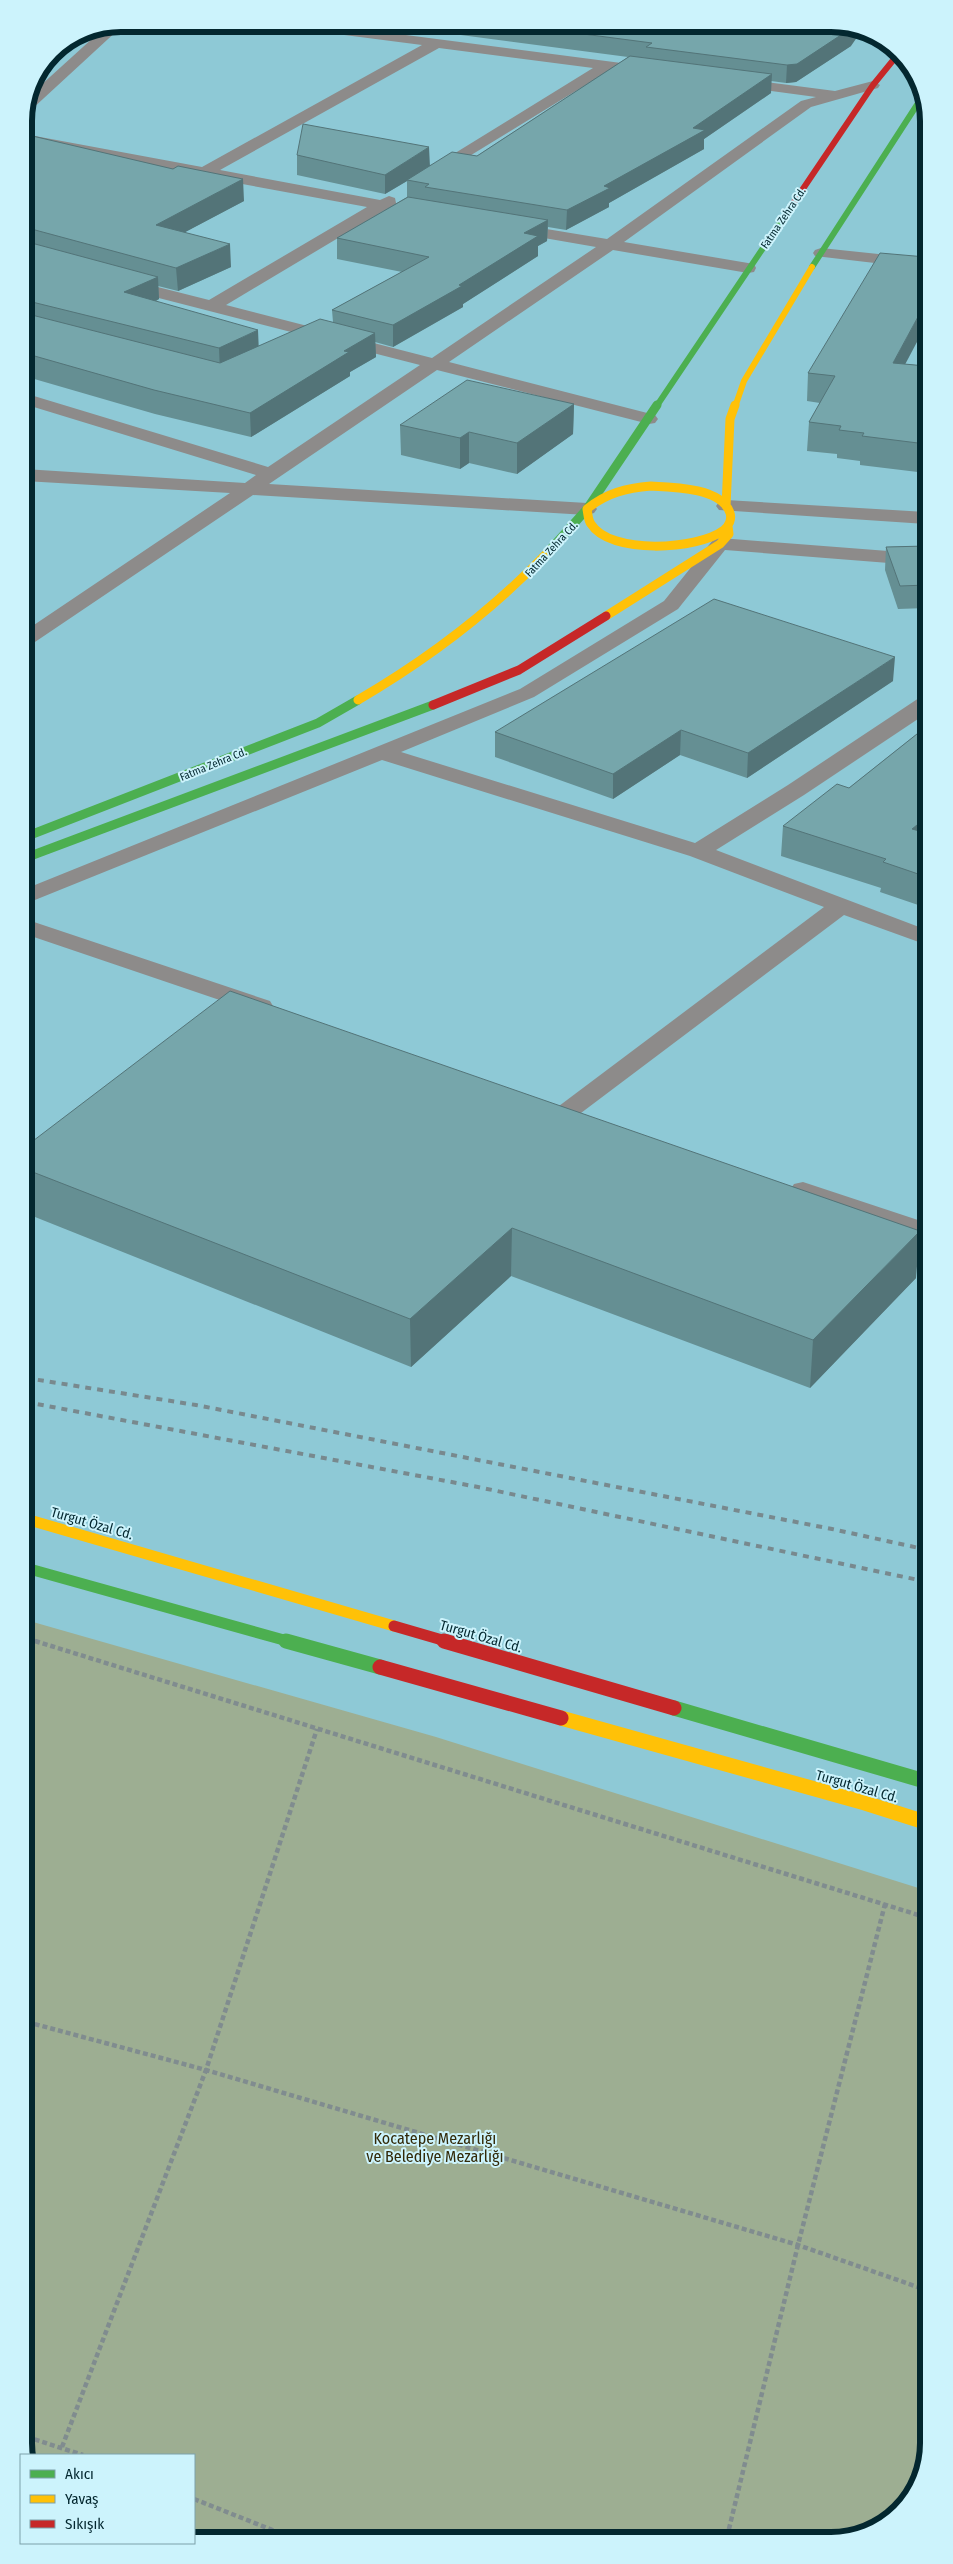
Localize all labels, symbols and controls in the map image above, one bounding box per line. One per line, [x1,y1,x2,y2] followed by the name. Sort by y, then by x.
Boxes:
[758,185,809,251] street label: Fatma Zehra Cd.
[522,519,580,580] street label: Fatma Zehra Cd.
[178,745,248,784] street label: Fatma Zehra Cd.
[49,1503,135,1543] street label: Turgut Özal Cd.
[438,1616,524,1656] street label: Turgut Özal Cd.
[814,1766,900,1806] street label: Turgut Özal Cd.
[366,2129,504,2166] park label: Kocatepe Mezarlığı ve Belediye Mezarlığı
[20,2454,195,2544] legend
[65,2465,94,2483] text: Akıcı
[65,2490,99,2508] text: Yavaş
[65,2515,104,2533] text: Sıkışık

